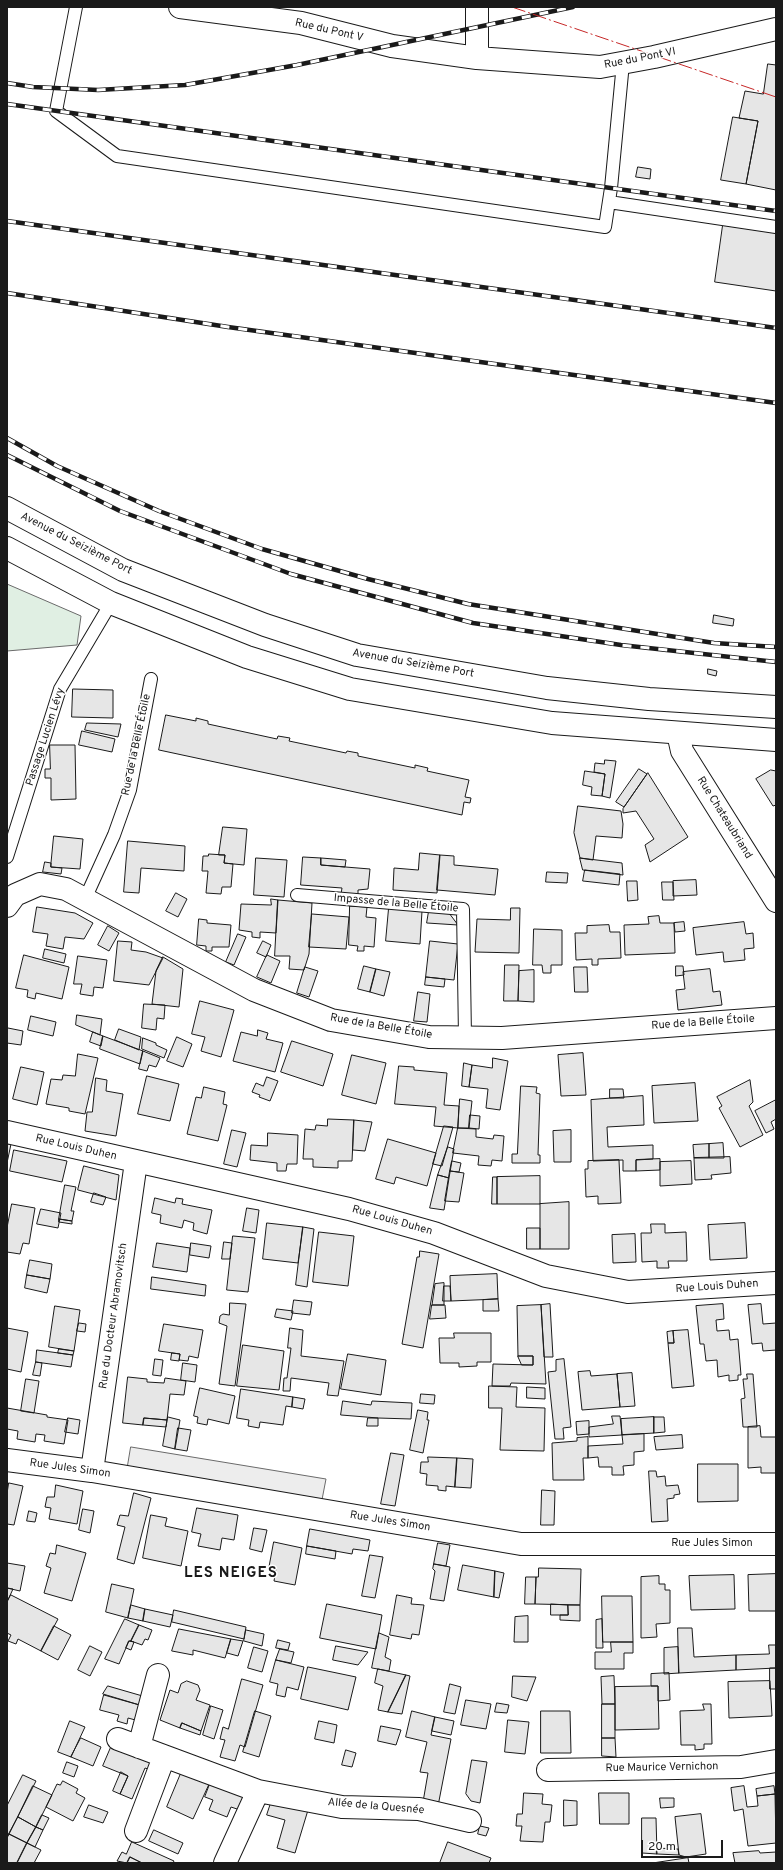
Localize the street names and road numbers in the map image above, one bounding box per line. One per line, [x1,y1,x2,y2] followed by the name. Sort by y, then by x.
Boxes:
[294,17,364,45] street label: Rue du Pont V
[603,46,677,72] street label: Rue du Pont VI
[18,510,134,578] street label: Avenue du Seizième Port
[351,647,475,681] street label: Avenue du Seizième Port
[24,686,68,788] street label: Passage Lucien Lévy
[120,693,154,797] street label: Rue de la Belle Étoile
[693,775,755,861] street label: Rue Chateaubriand
[333,892,459,916] street label: Impasse de la Belle Étoile
[329,1012,433,1042] street label: Rue de la Belle Étoile
[651,1013,755,1033] street label: Rue de la Belle Étoile
[34,1132,118,1164] street label: Rue Louis Duhen
[350,1203,434,1239] street label: Rue Louis Duhen
[97,1242,131,1390] street label: Rue du Docteur Abramovitsch
[675,1278,759,1296] street label: Rue Louis Duhen
[29,1457,111,1481] street label: Rue Jules Simon
[349,1509,431,1535] street label: Rue Jules Simon
[671,1537,753,1551] street label: Rue Jules Simon
[605,1760,719,1776] street label: Rue Maurice Vernichon
[327,1796,425,1818] street label: Allée de la Quesnée

